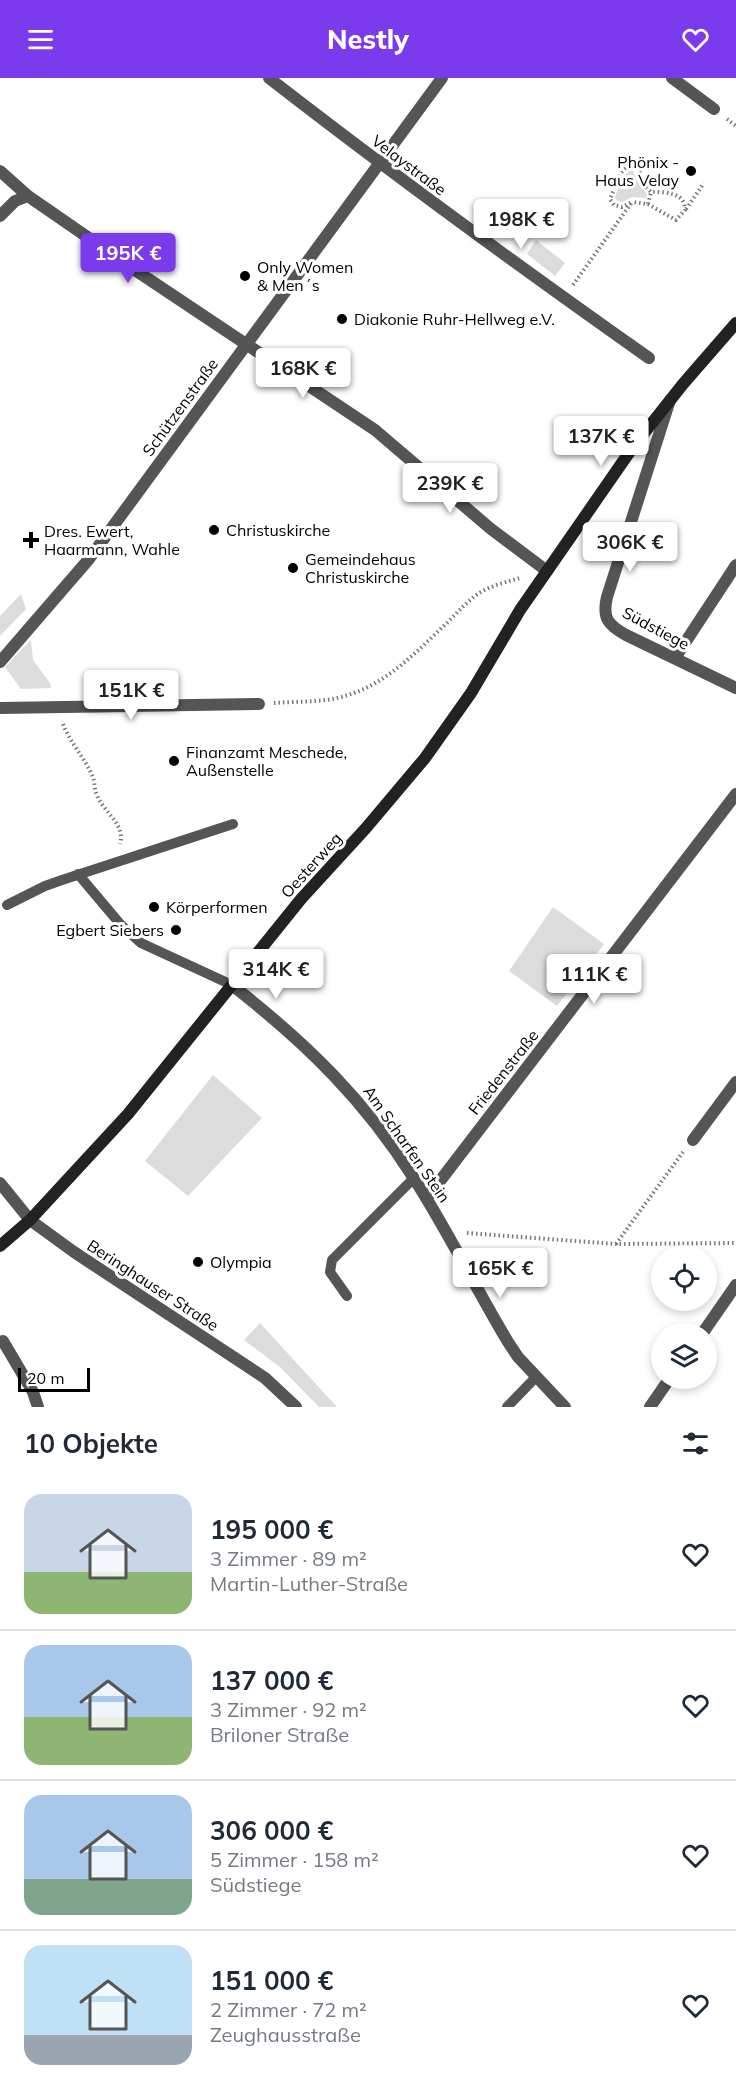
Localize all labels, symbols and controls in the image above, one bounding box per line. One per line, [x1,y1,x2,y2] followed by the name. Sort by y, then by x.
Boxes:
[327,22,409,56] text: Nestly
[24,23,57,56] icon: menu
[679,23,712,56] icon: heart
[368,130,450,200] street label: Velaystraße
[595,152,679,190] place label: Phönix - Haus Velay
[684,164,698,178] marker: Phönix - Haus Velay
[472,199,570,250] pin: 198K €
[488,206,554,231] text: 198K €
[79,233,177,284] pin: 195K €
[95,240,161,265] text: 195K €
[257,257,353,295] place label: Only Women & Men´s
[238,269,252,283] marker: Only Women & Men´s
[354,309,555,329] place label: Diakonie Ruhr-Hellweg e.V.
[335,312,349,326] marker: Diakonie Ruhr-Hellweg e.V.
[254,348,352,399] pin: 168K €
[138,354,222,460] street label: Schützenstraße
[270,355,336,380] text: 168K €
[552,416,650,467] pin: 137K €
[568,423,634,448] text: 137K €
[401,463,499,514] pin: 239K €
[417,470,483,495] text: 239K €
[226,520,330,540] place label: Christuskirche
[44,521,180,559] place label: Dres. Ewert, Haarmann, Wahle
[581,522,679,573] pin: 306K €
[207,523,221,537] marker: Christuskirche
[597,529,663,554] text: 306K €
[22,531,40,549] marker: Dres. Ewert, Haarmann, Wahle
[305,549,416,587] place label: Gemeindehaus Christuskirche
[286,561,300,575] marker: Gemeindehaus Christuskirche
[619,602,693,654] street label: Südstiege
[82,670,180,721] pin: 151K €
[98,677,164,702] text: 151K €
[186,742,347,780] place label: Finanzamt Meschede, Außenstelle
[167,754,181,768] marker: Finanzamt Meschede, Außenstelle
[276,828,346,902] street label: Oesterweg
[166,897,268,917] place label: Körperformen
[147,900,161,914] marker: Körperformen
[56,920,164,940] place label: Egbert Siebers
[169,923,183,937] marker: Egbert Siebers
[227,949,325,1000] pin: 314K €
[545,954,643,1005] pin: 111K €
[243,956,309,981] text: 314K €
[561,961,627,986] text: 111K €
[464,1025,542,1119] street label: Friedenstraße
[359,1082,455,1206] street label: Am Scharfen Stein
[83,1235,223,1335] street label: Beringhauser Straße
[651,1245,717,1389] map controls
[651,1245,717,1311] button: locate
[451,1248,549,1299] pin: 165K €
[210,1252,272,1272] place label: Olympia
[191,1255,205,1269] marker: Olympia
[467,1255,533,1280] text: 165K €
[651,1323,717,1389] button: layers
[18,1365,90,1392] scale bar
[27,1368,64,1388] text: 20 m
[24,1427,158,1460] text: 10 Objekte
[679,1427,712,1460] icon: filters
[210,1513,333,1546] text: 195 000 €
[72,1518,144,1590] icon: home
[679,1538,712,1571] icon: heart
[210,1546,367,1571] text: 3 Zimmer · 89 m²
[210,1571,408,1596] text: Martin-Luther-Straße
[210,1664,333,1697] text: 137 000 €
[72,1669,144,1741] icon: home
[679,1689,712,1722] icon: heart
[210,1697,367,1722] text: 3 Zimmer · 92 m²
[210,1722,349,1747] text: Briloner Straße
[210,1814,333,1847] text: 306 000 €
[72,1819,144,1891] icon: home
[679,1839,712,1872] icon: heart
[210,1847,379,1872] text: 5 Zimmer · 158 m²
[210,1872,301,1897] text: Südstiege
[210,1964,333,1997] text: 151 000 €
[72,1969,144,2041] icon: home
[679,1989,712,2022] icon: heart
[210,1997,367,2022] text: 2 Zimmer · 72 m²
[210,2022,361,2047] text: Zeughausstraße

